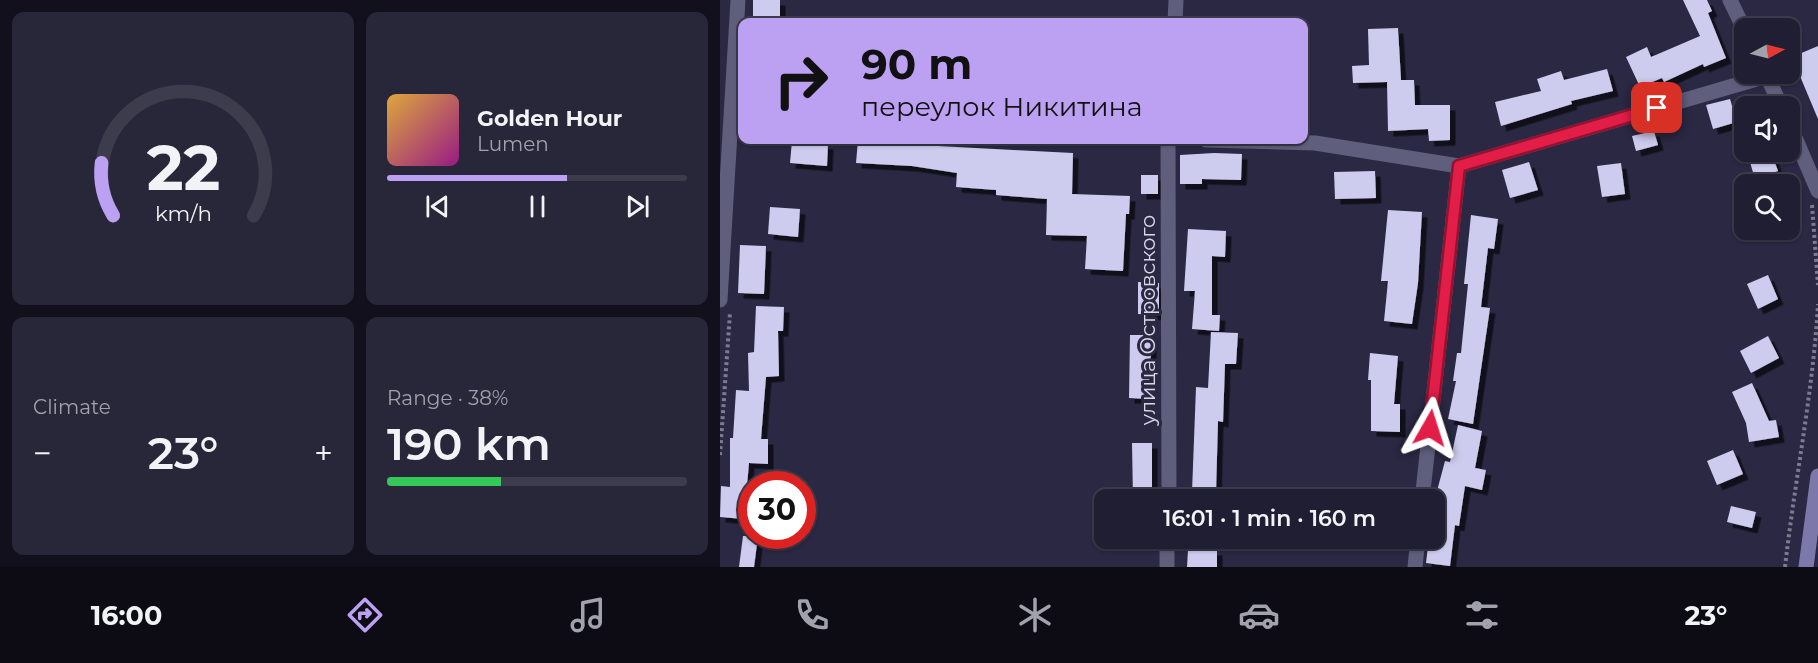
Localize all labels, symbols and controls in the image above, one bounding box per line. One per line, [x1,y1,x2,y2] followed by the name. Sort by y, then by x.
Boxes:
[1734,18,1800,84] north arrow
[1734,18,1800,240] map controls
[861,38,972,90] text: 90 m
[762,42,840,120] icon: right
[1631,82,1682,133] pin
[861,90,1143,123] text: переулок Никитина
[1640,91,1673,124] icon: arrive
[1734,96,1800,162] button: sound
[477,105,622,132] text: Golden Hour
[146,130,220,206] text: 22
[477,132,549,156] text: Lumen
[1734,174,1800,240] button: search
[421,190,454,223] icon: previous
[521,190,554,223] icon: pause
[621,190,654,223] icon: next
[154,200,212,226] text: km/h
[1135,215,1160,426] street label: улица Островского
[387,386,508,410] text: Range · 38%
[33,395,111,419] text: Climate
[1398,396,1462,460] position arrow
[387,416,551,471] text: 190 km
[148,425,218,480] text: 23°
[33,433,52,473] text: −
[314,433,333,473] text: +
[738,471,816,549] speed limit sign: 30
[1163,505,1376,532] text: 16:01 · 1 min · 160 m
[344,594,386,636] icon: directions
[567,594,609,636] icon: music
[791,594,833,636] icon: phone
[1014,594,1056,636] icon: climate
[1238,594,1280,636] icon: car
[1461,594,1503,636] icon: filters
[91,599,162,632] text: 16:00
[1684,599,1727,632] text: 23°

